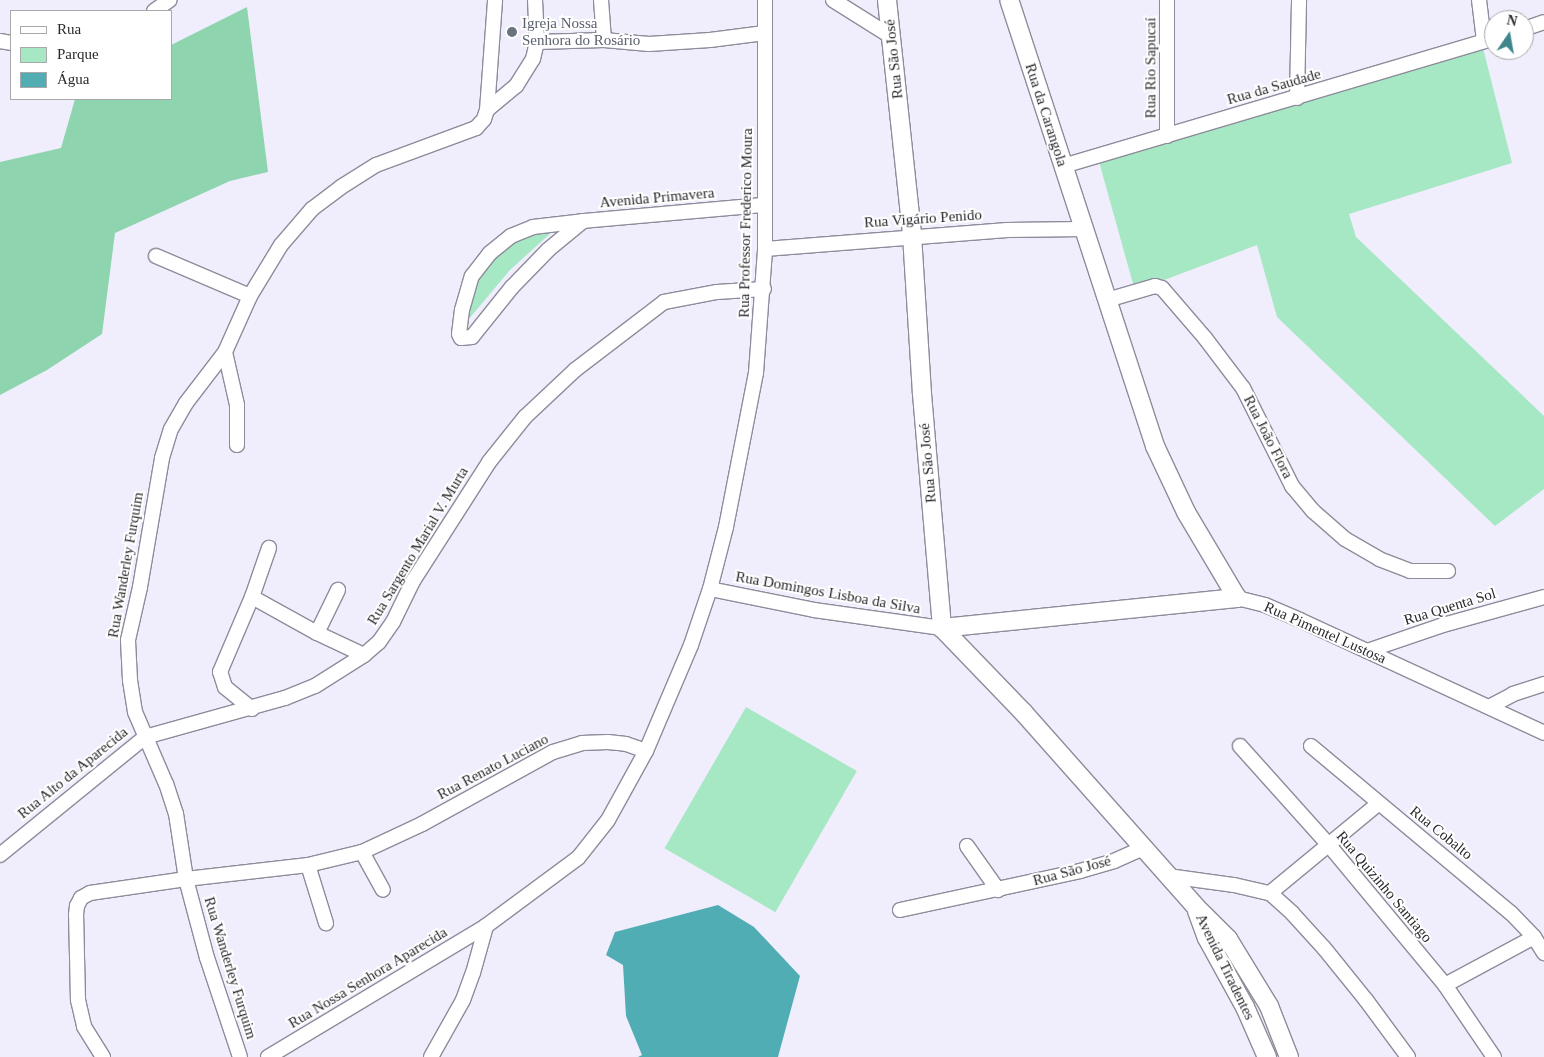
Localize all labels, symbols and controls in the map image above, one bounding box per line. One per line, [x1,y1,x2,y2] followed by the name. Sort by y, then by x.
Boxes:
[10,10,172,100] legend
[1484,10,1534,60] north arrow
[1506,12,1519,29] text: N
[522,14,640,49] place label: Igreja Nossa Senhora do Rosário
[881,18,907,100] street label: Rua São José
[1142,18,1160,118] street label: Rua Rio Sapucaí
[57,21,81,37] text: Rua
[506,26,518,38] marker: Igreja Nossa Senhora do Rosário
[57,46,99,62] text: Parque
[1021,61,1071,169] street label: Rua da Carangola
[1225,65,1323,109] street label: Rua da Saudade
[57,71,90,87] text: Água
[735,128,757,318] street label: Rua Professor Frederico Moura
[599,184,715,212] street label: Avenida Primavera
[863,206,983,232] street label: Rua Vigário Penido
[1239,392,1297,482] street label: Rua João Flora
[916,422,940,504] street label: Rua São José
[364,464,472,628] street label: Rua Sargento Marial V. Murta
[104,491,148,639] street label: Rua Wanderley Furquim
[734,568,922,618] street label: Rua Domingos Lisboa da Silva
[1402,585,1498,629] street label: Rua Quenta Sol
[1261,598,1389,668] street label: Rua Pimentel Lustosa
[14,723,132,823] street label: Rua Alto da Aparecida
[434,730,552,804] street label: Rua Renato Luciano
[1406,802,1476,864] street label: Rua Cobalto
[1332,828,1436,946] street label: Rua Quizinho Santiago
[1031,852,1113,890] street label: Rua São José
[200,895,260,1041] street label: Rua Wanderley Furquim
[1191,911,1259,1023] street label: Avenida Tiradentes
[285,923,451,1033] street label: Rua Nossa Senhora Aparecida

